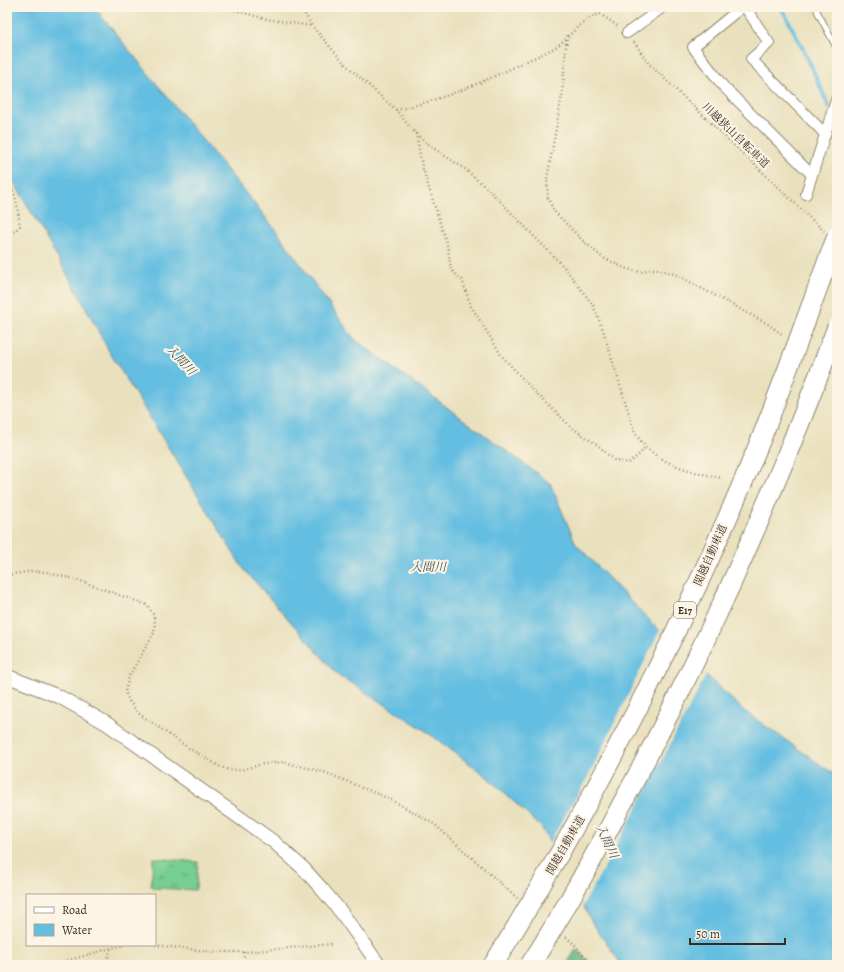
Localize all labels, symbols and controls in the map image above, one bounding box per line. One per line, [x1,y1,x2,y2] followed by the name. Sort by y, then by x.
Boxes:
[699,99,773,171] street label: 川越狭山自転車道
[163,341,200,380] water label: 入間川
[690,522,731,588] street label: 関越自動車道
[410,559,448,575] water label: 入間川
[674,602,696,618] road number: E17
[542,813,588,878] street label: 関越自動車道
[592,821,623,863] water label: 入間川
[26,894,156,946] legend
[62,902,88,918] text: Road
[690,920,785,946] scale bar
[61,922,92,938] text: Water
[696,926,720,942] text: 50 m

